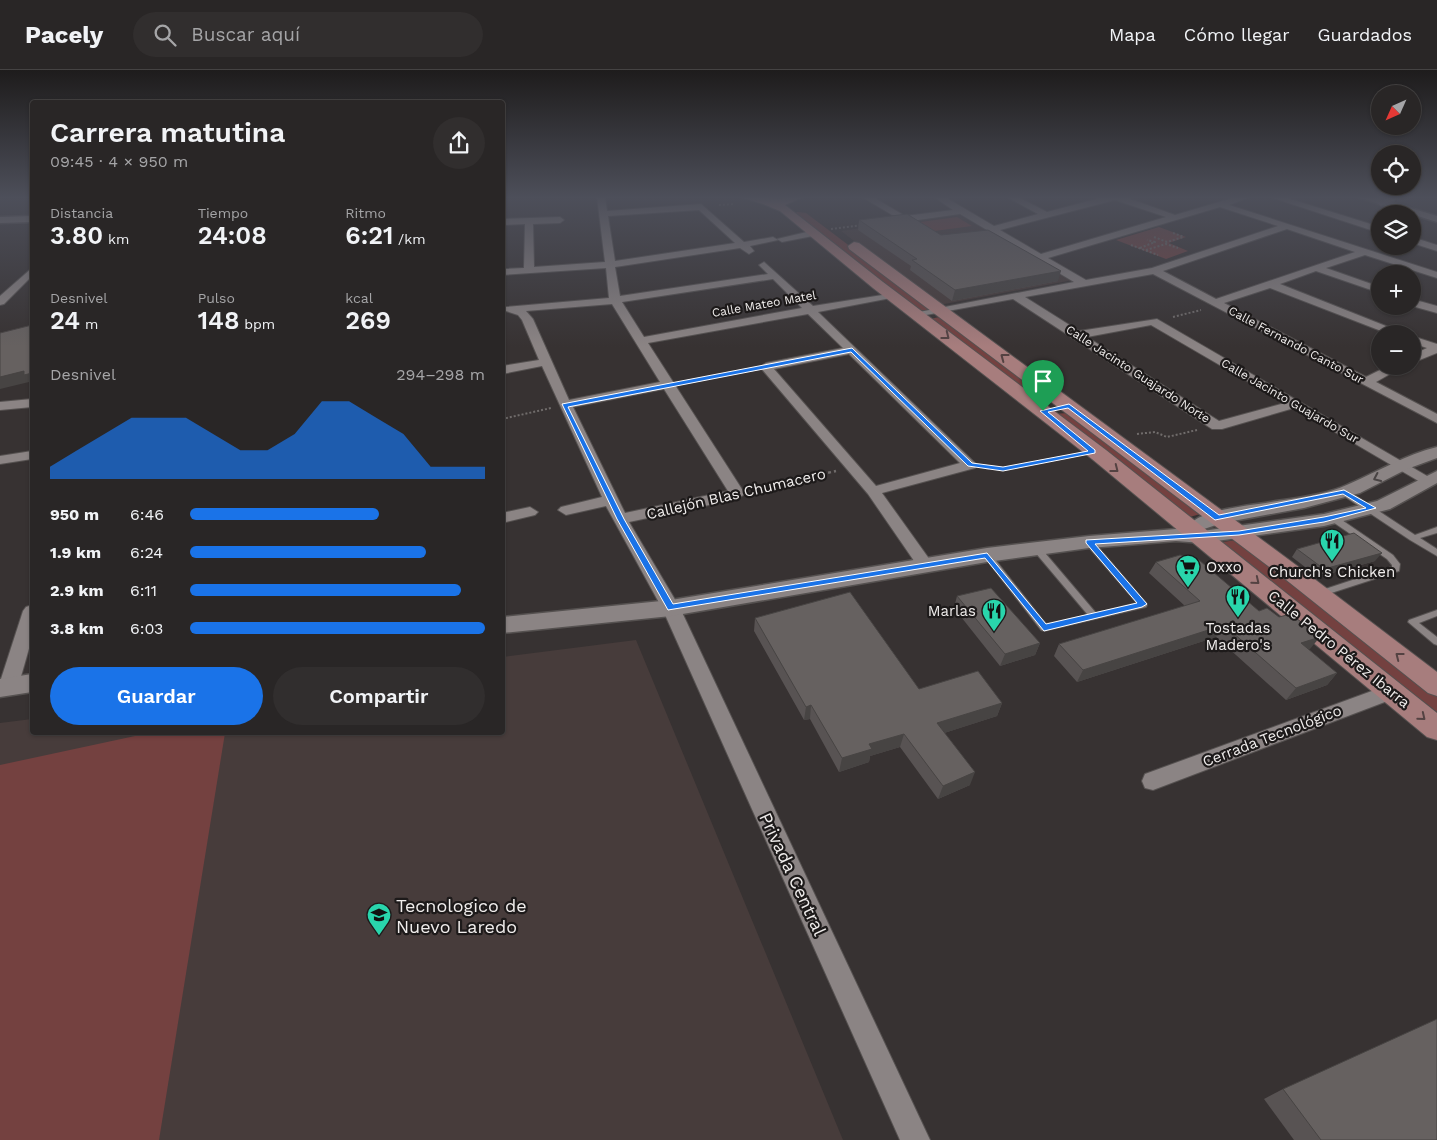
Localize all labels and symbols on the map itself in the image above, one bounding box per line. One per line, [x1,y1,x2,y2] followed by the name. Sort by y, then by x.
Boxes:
[1371,85,1421,135] north arrow
[711,288,818,320] street label: Calle Mateo Matel
[1226,303,1366,387] street label: Calle Fernando Canto Sur
[1063,322,1213,426] street label: Calle Jacinto Guajardo Norte
[941,330,950,339] one-way arrow
[1001,355,1010,363] one-way arrow
[1219,356,1361,446] street label: Calle Jacinto Guajardo Sur
[1022,360,1064,411] pin
[1109,463,1119,472] one-way arrow
[645,465,827,523] street label: Callejón Blas Chumacero
[1373,472,1382,482] one-way arrow
[1319,528,1345,562] restaurant icon: Church's Chicken
[1175,554,1201,588] supermarket icon: Oxxo
[1206,558,1242,576] place label: Oxxo
[1269,563,1395,581] place label: Church's Chicken
[1250,575,1259,584] one-way arrow
[1225,584,1251,618] restaurant icon: Tostadas Madero's
[1265,586,1414,712] street label: Calle Pedro Pérez Ibarra
[981,598,1007,632] restaurant icon: Marlas
[928,602,976,620] place label: Marlas
[1205,619,1271,654] place label: Tostadas Madero's
[1395,653,1404,662] one-way arrow
[1200,701,1344,771] street label: Cerrada Tecnológico
[1417,712,1426,721] one-way arrow
[755,809,831,939] street label: Privada Central
[396,895,527,937] place label: Tecnologico de Nuevo Laredo
[366,902,392,936] school or university icon: Tecnologico de Nuevo Laredo

